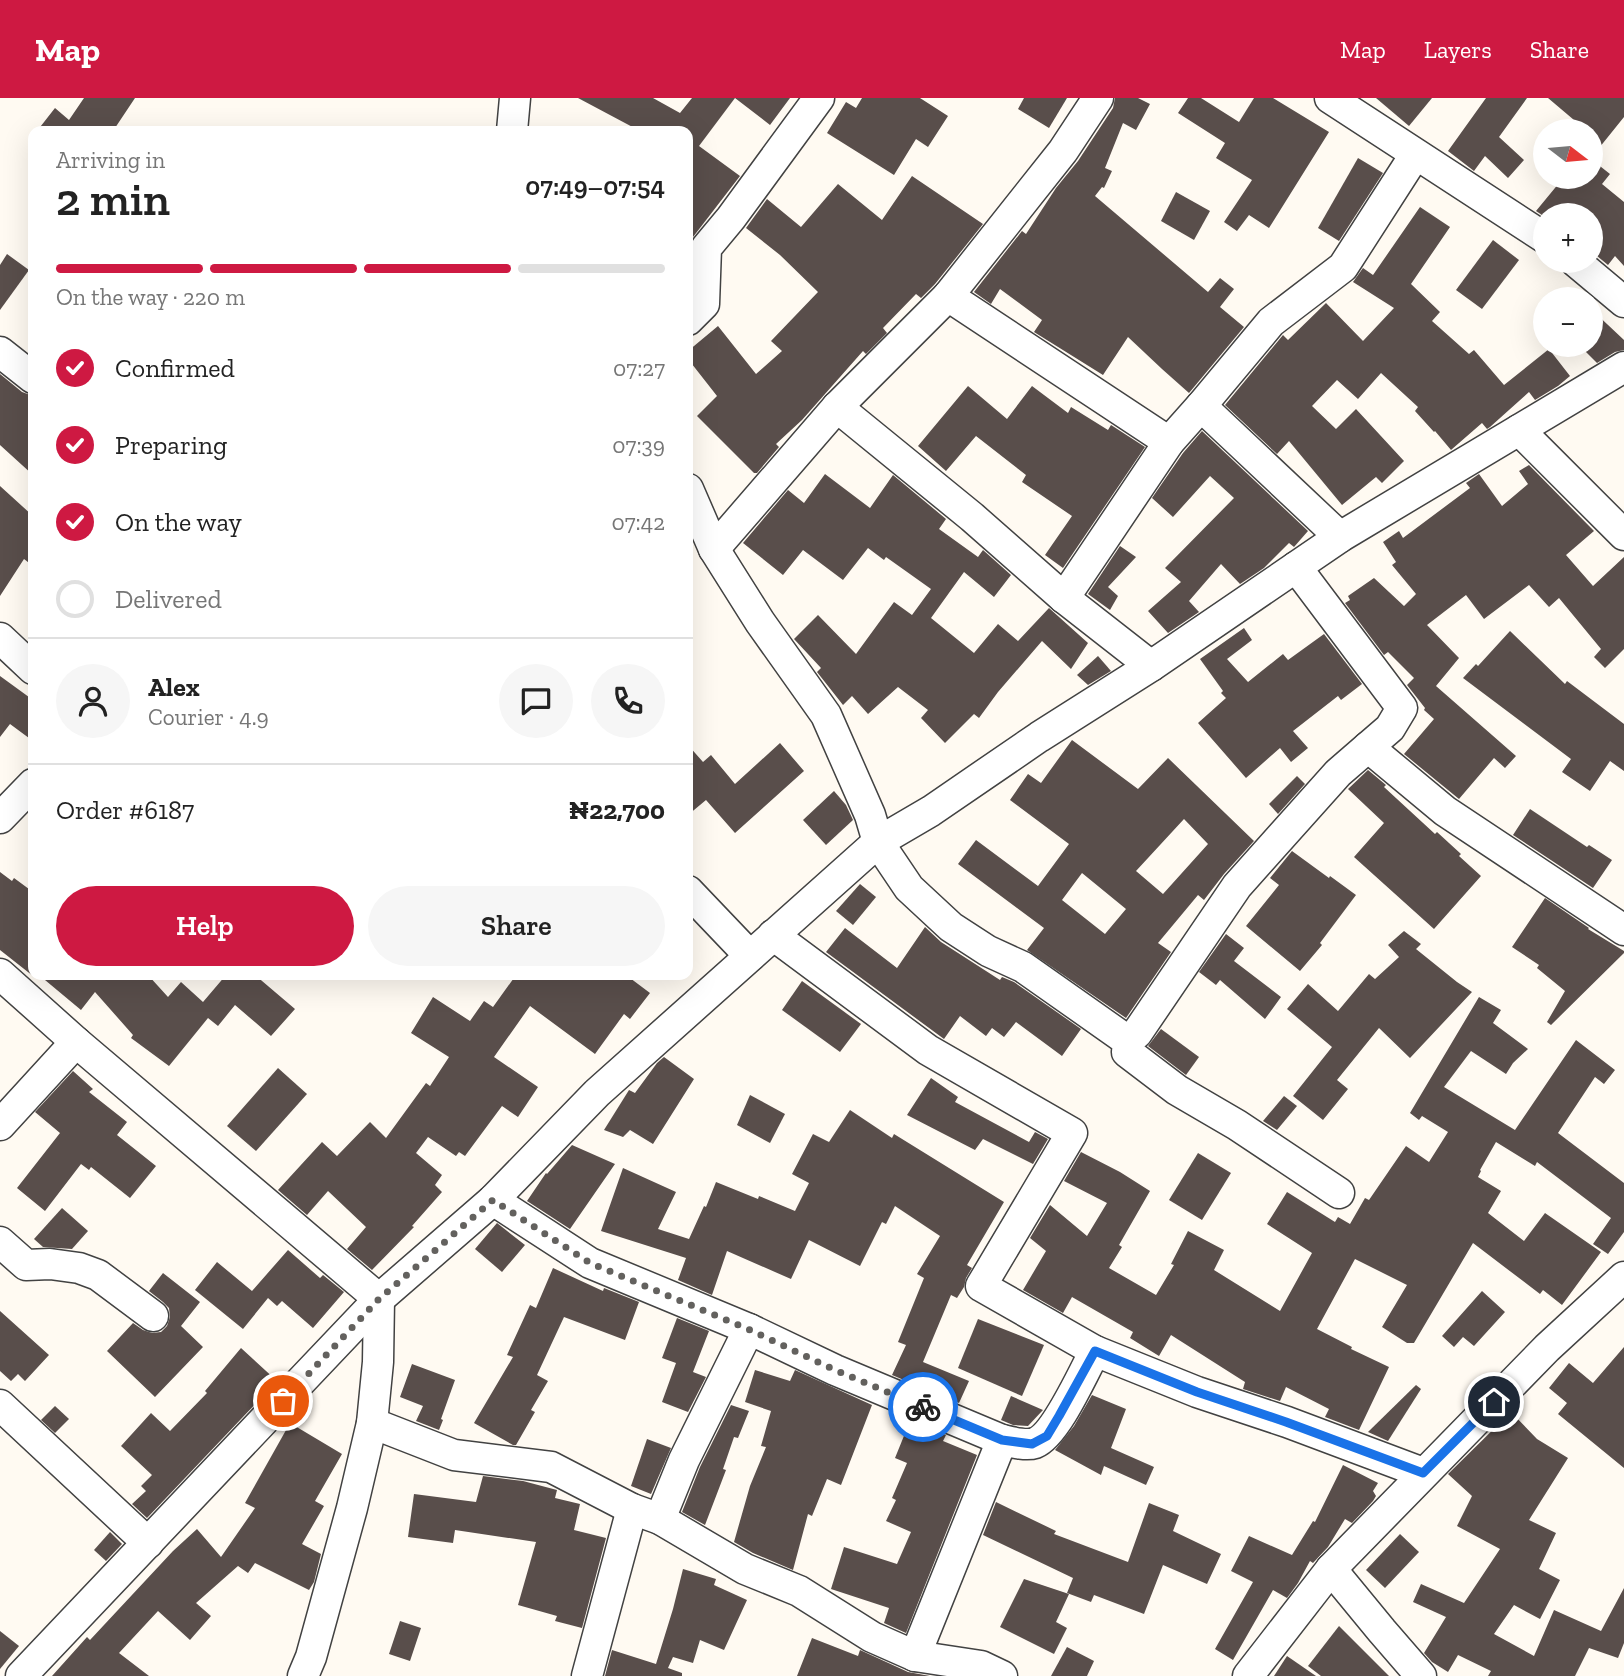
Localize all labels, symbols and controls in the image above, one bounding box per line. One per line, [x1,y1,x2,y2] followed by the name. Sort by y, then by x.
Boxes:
[35,30,100,69] text: Map
[1340,35,1386,64] text: Map
[1424,35,1492,64] text: Layers
[1530,35,1589,64] text: Share
[1533,119,1603,189] north arrow
[1533,119,1603,357] map controls
[56,146,165,174] text: Arriving in
[525,170,665,202] text: 07:49–07:54
[56,172,170,227] text: 2 min
[1533,203,1603,273] button: +
[56,283,245,311] text: On the way · 220 m
[1533,287,1603,357] button: −
[56,349,94,387] icon: check
[115,352,235,384] text: Confirmed
[613,354,665,382] text: 07:27
[56,426,94,464] icon: check
[115,429,227,461] text: Preparing
[612,431,665,459] text: 07:39
[56,503,94,541] icon: check
[115,506,242,538] text: On the way
[612,508,665,536] text: 07:42
[115,583,222,615] text: Delivered
[56,664,130,738] button: person
[499,664,573,738] button: chat
[591,664,665,738] button: phone
[148,671,200,703] text: Alex
[148,703,269,731] text: Courier · 4.9
[56,794,194,826] text: Order #6187
[569,794,665,826] text: ₦22,700
[56,886,354,966] button: Help
[368,886,665,966] button: Share
[253,1371,313,1431] pin
[888,1372,958,1442] courier
[1464,1372,1524,1432] pin
[264,1382,302,1420] icon: bag
[1475,1383,1513,1421] icon: home
[904,1388,942,1426] icon: bike

